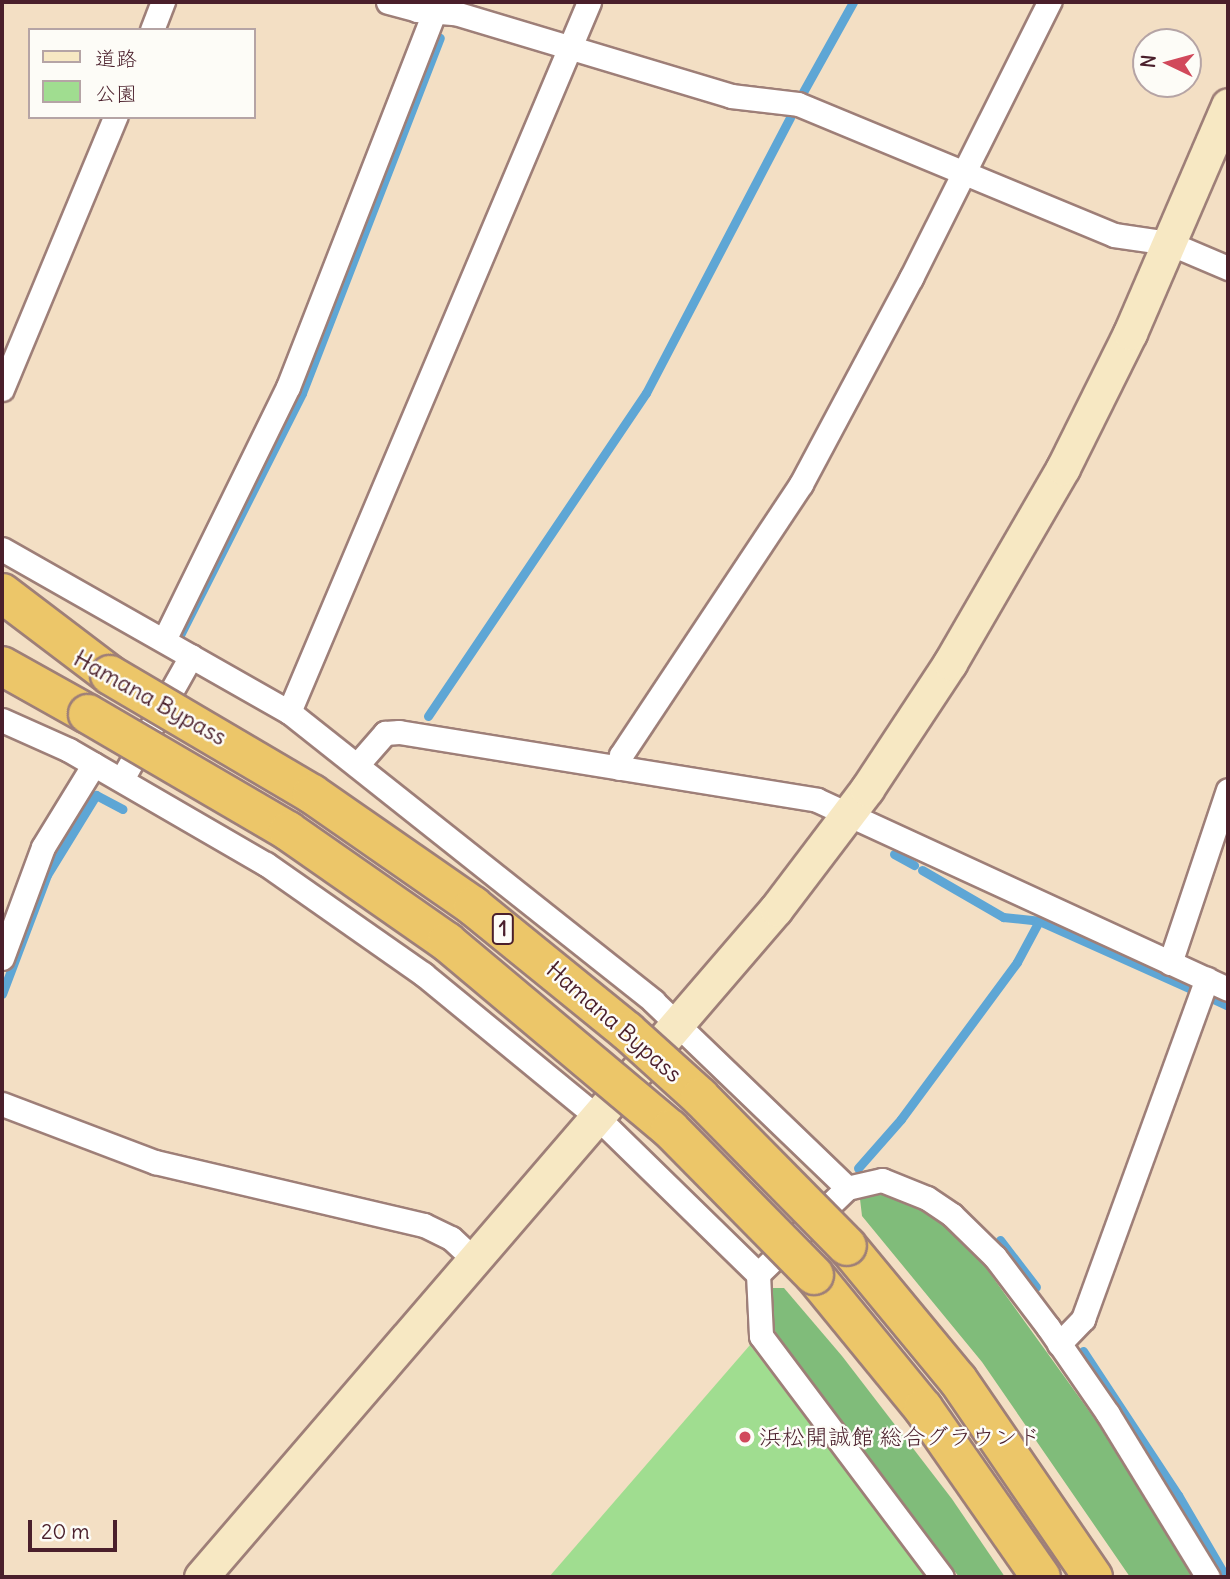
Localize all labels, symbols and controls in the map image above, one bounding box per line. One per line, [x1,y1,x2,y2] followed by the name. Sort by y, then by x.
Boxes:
[28,28,256,119] legend
[1132,28,1202,98] north arrow
[95,45,137,72] text: 道路
[1136,54,1161,69] text: N
[95,80,137,107] text: 公園
[69,645,231,751] street label: Hamana Bypass
[491,912,515,946] road number: 1
[541,956,687,1088] street label: Hamana Bypass
[759,1423,1040,1451] place label: 浜松開誠館 総合グラウンド
[737,1429,753,1445] marker: 浜松開誠館 総合グラウンド
[32,1506,121,1550] scale bar
[41,1518,90,1545] text: 20 m

